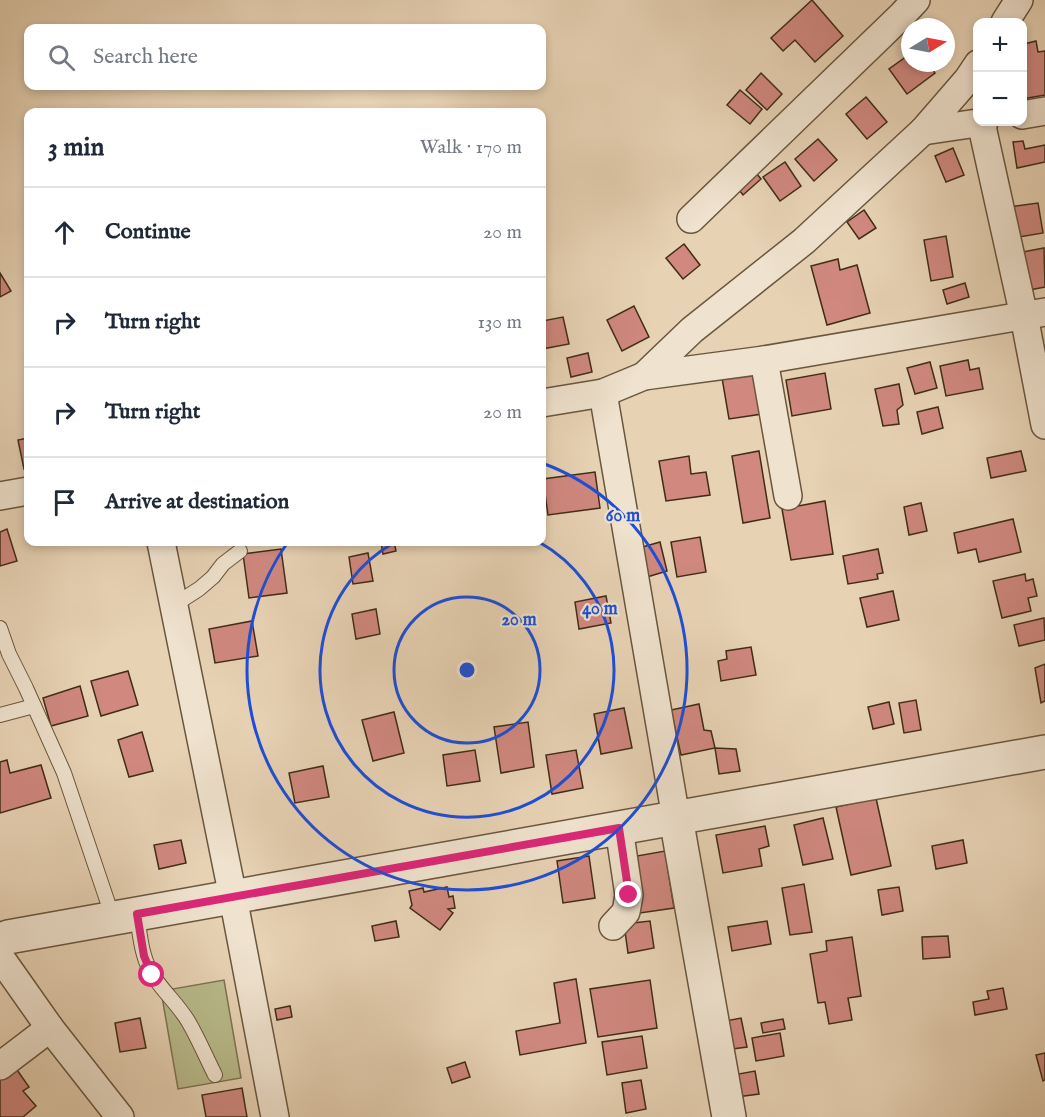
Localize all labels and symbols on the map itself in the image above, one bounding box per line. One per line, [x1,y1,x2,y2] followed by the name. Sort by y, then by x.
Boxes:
[901,18,955,72] north arrow
[606,505,640,528] text: 60 m
[582,598,618,621] text: 40 m
[501,609,537,632] text: 20 m
[457,660,477,680] centre of rings
[615,881,641,907] route end
[138,961,164,987] route start

